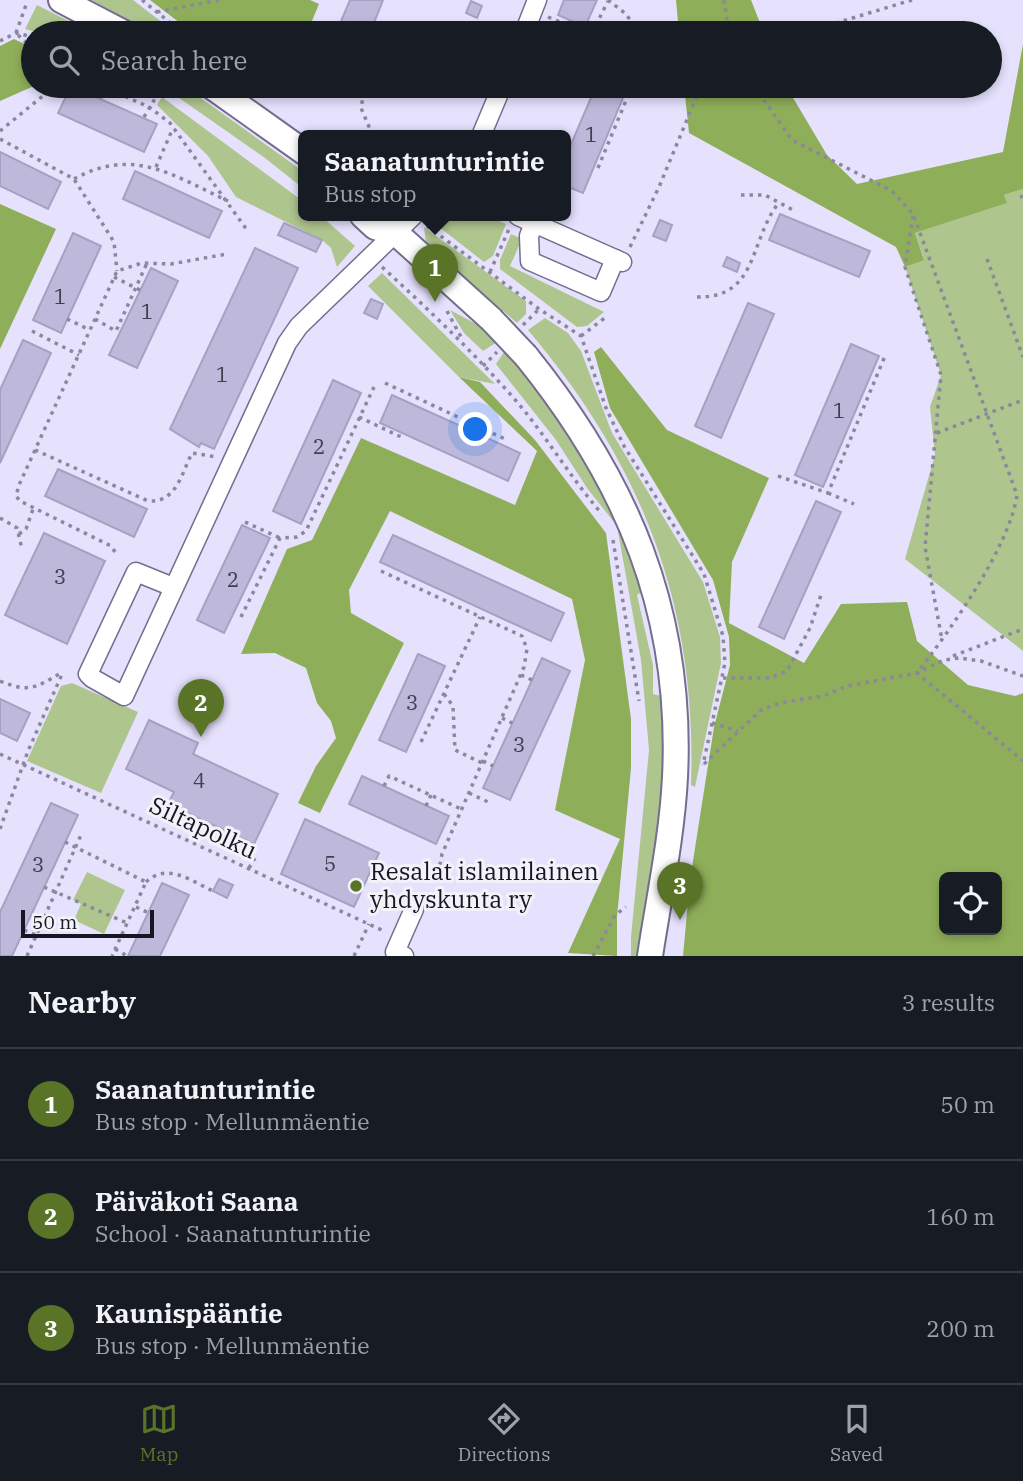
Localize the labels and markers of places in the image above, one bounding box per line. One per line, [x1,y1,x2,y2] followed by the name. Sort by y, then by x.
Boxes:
[412,244,458,302] pin: 1
[178,679,224,737] pin: 2
[370,855,599,915] place label: Resalat islamilainen yhdyskunta ry
[657,862,703,920] pin: 3
[348,878,364,894] marker: Resalat islamilainen yhdyskunta ry

